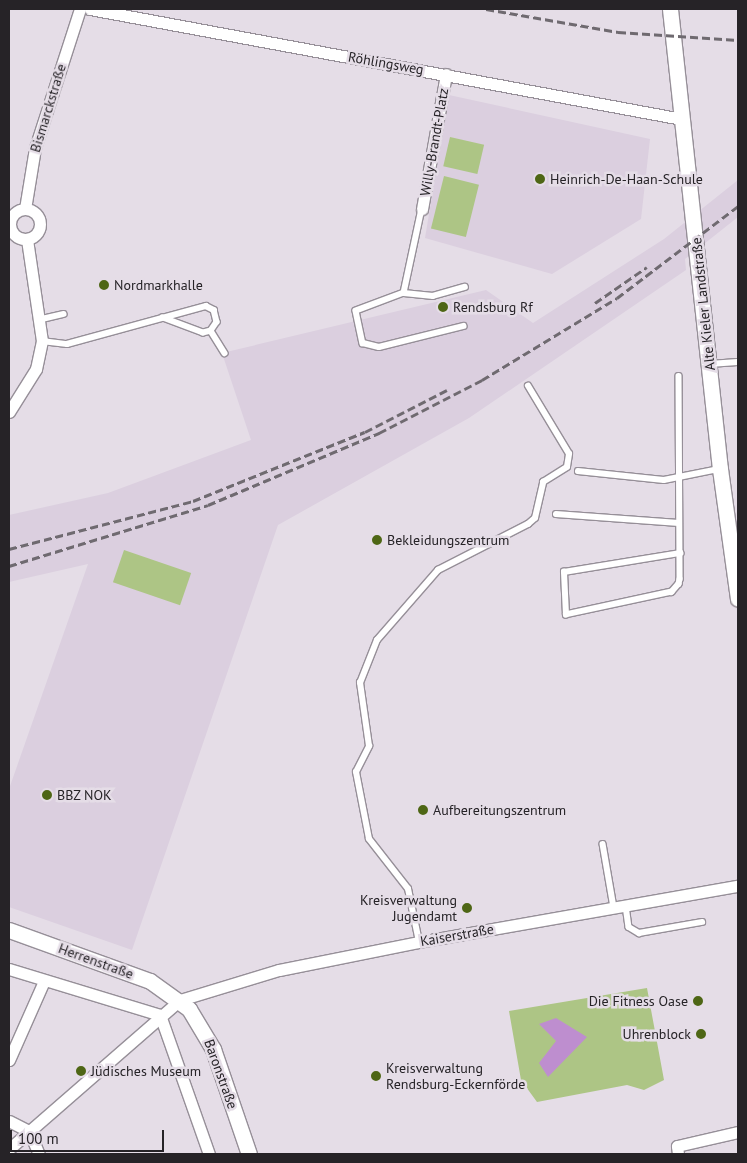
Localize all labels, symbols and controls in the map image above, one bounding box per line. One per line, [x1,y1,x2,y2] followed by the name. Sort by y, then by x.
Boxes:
[347,48,425,78] street label: Röhlingsweg
[27,62,69,154] street label: Bismarckstraße
[416,87,452,197] street label: Willy-Brandt-Platz
[550,171,703,187] place label: Heinrich-De-Haan-Schule
[534,173,546,185] marker: Heinrich-De-Haan-Schule
[688,237,718,371] street label: Alte Kieler Landstraße
[114,277,203,293] place label: Nordmarkhalle
[98,279,110,291] marker: Nordmarkhalle
[453,299,533,315] place label: Rendsburg Rf
[437,301,449,313] marker: Rendsburg Rf
[387,532,509,548] place label: Bekleidungszentrum
[371,534,383,546] marker: Bekleidungszentrum
[57,787,112,803] place label: BBZ NOK
[41,789,53,801] marker: BBZ NOK
[433,802,566,818] place label: Aufbereitungszentrum
[417,804,429,816] marker: Aufbereitungszentrum
[360,892,457,924] place label: Kreisverwaltung Jugendamt
[461,902,473,914] marker: Kreisverwaltung Jugendamt
[419,920,495,950] street label: Kaiserstraße
[56,940,136,982] street label: Herrenstraße
[589,993,688,1009] place label: Die Fitness Oase
[692,995,704,1007] marker: Die Fitness Oase
[623,1026,691,1042] place label: Uhrenblock
[695,1028,707,1040] marker: Uhrenblock
[201,1037,241,1111] street label: Baronstraße
[386,1060,525,1092] place label: Kreisverwaltung Rendsburg-Eckernförde
[91,1063,201,1079] place label: Jüdisches Museum
[75,1065,87,1077] marker: Jüdisches Museum
[370,1070,382,1082] marker: Kreisverwaltung Rendsburg-Eckernförde
[12,1120,166,1152] scale bar
[18,1129,59,1148] text: 100 m

